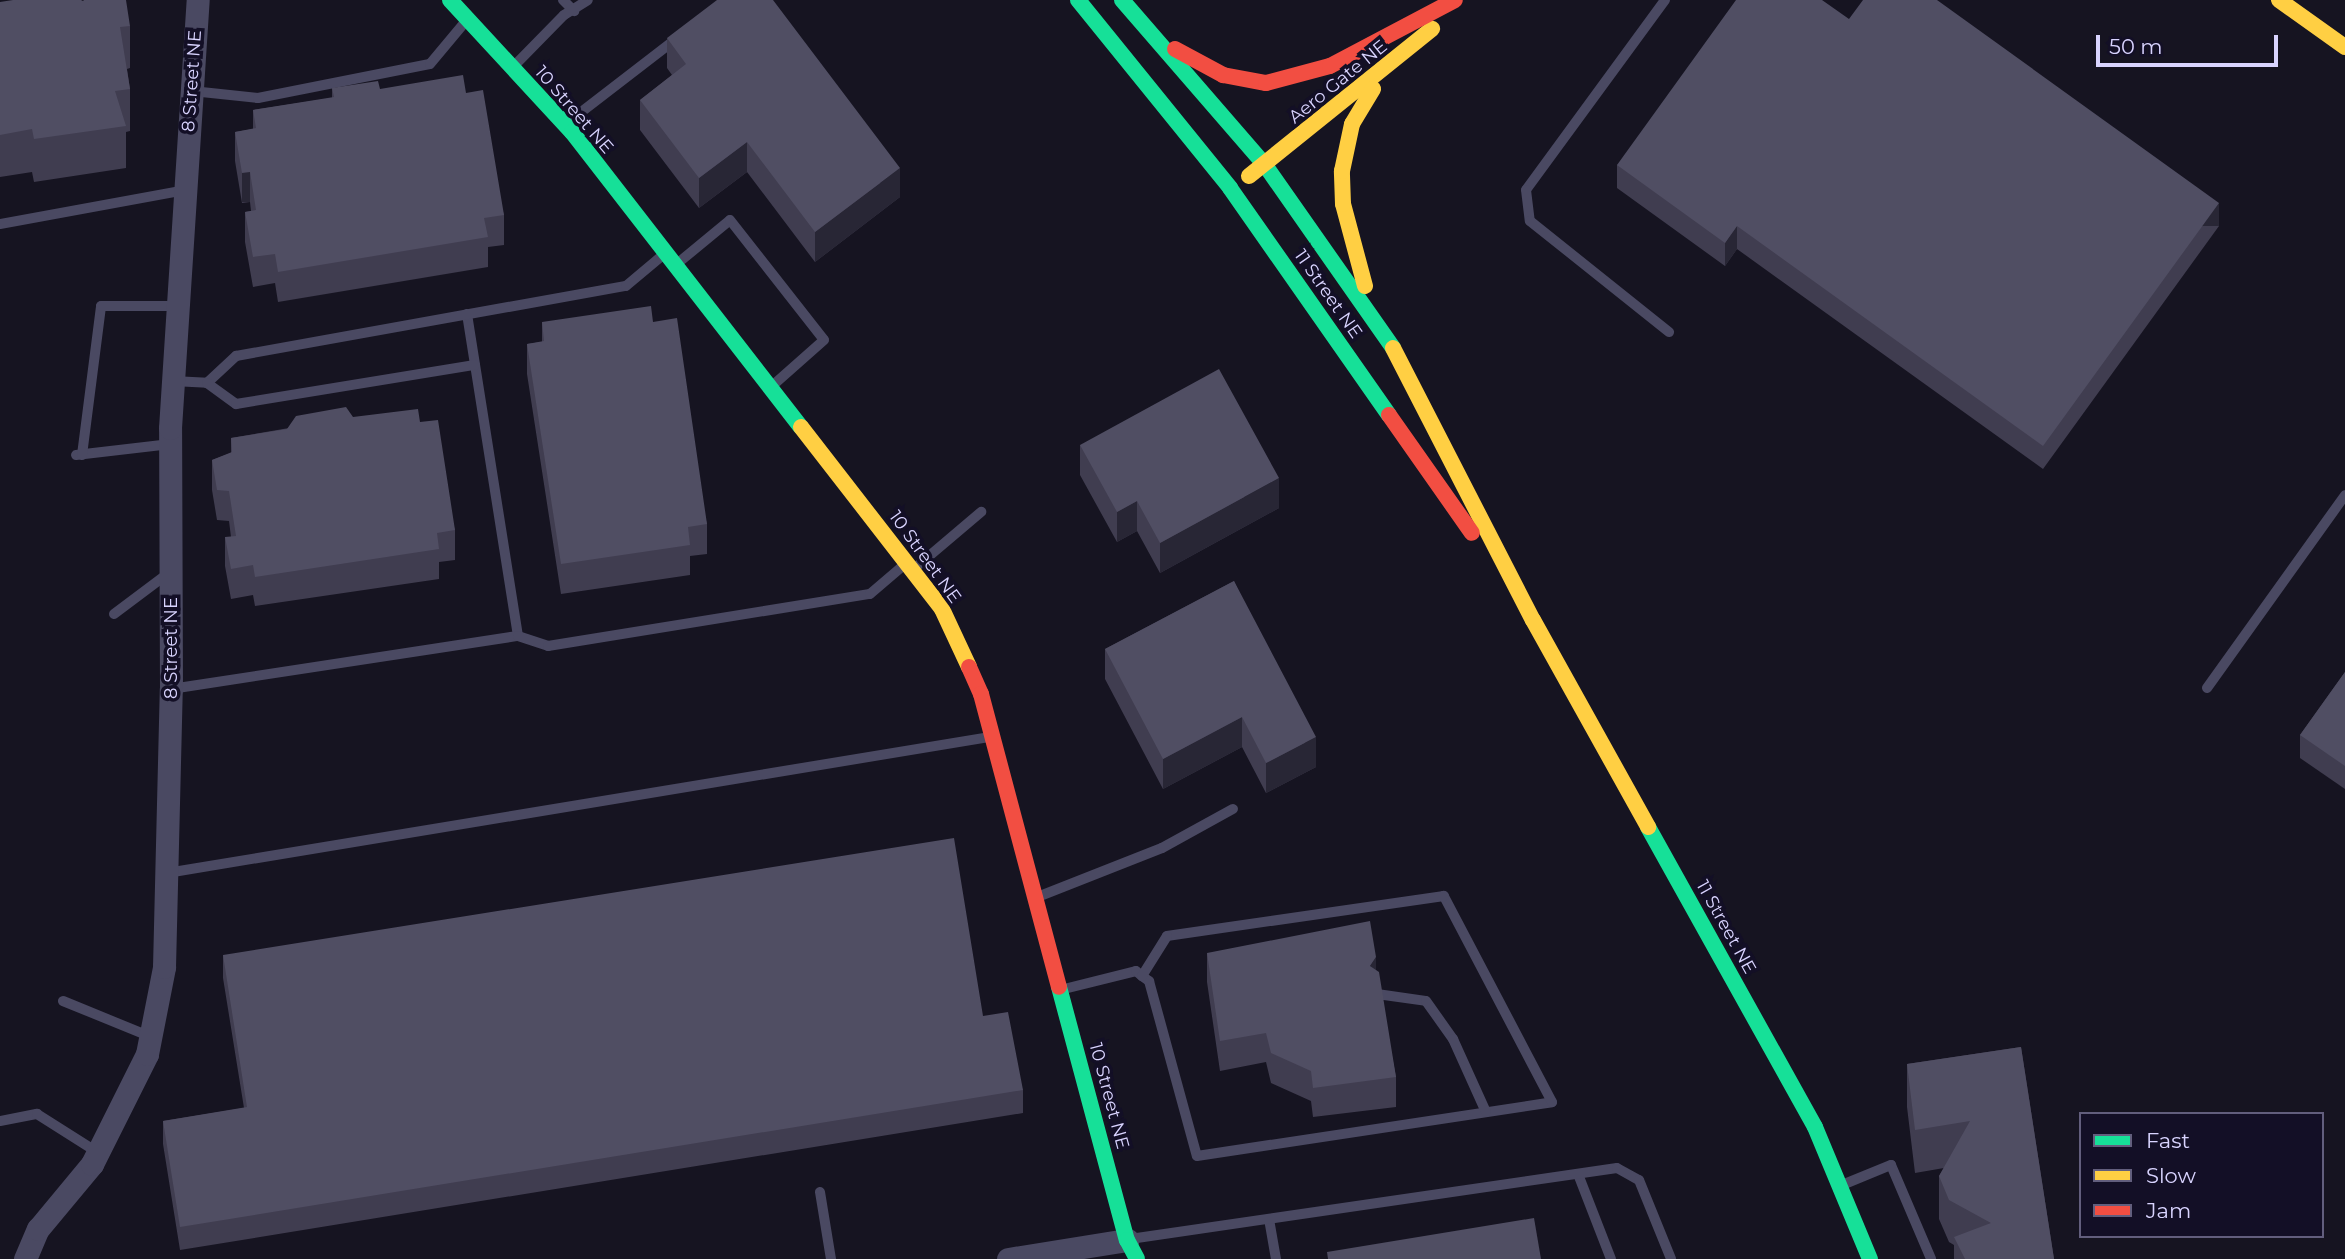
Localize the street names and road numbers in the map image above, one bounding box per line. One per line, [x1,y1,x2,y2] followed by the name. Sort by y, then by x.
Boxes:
[178,29,206,133] street label: 8 Street NE
[1284,36,1392,128] street label: Aero Gate NE
[530,62,618,158] street label: 10 Street NE
[1289,245,1367,343] street label: 11 Street NE
[884,507,966,607] street label: 10 Street NE
[160,597,182,699] street label: 8 Street NE
[1691,876,1761,978] street label: 11 Street NE
[1084,1041,1134,1151] street label: 10 Street NE

